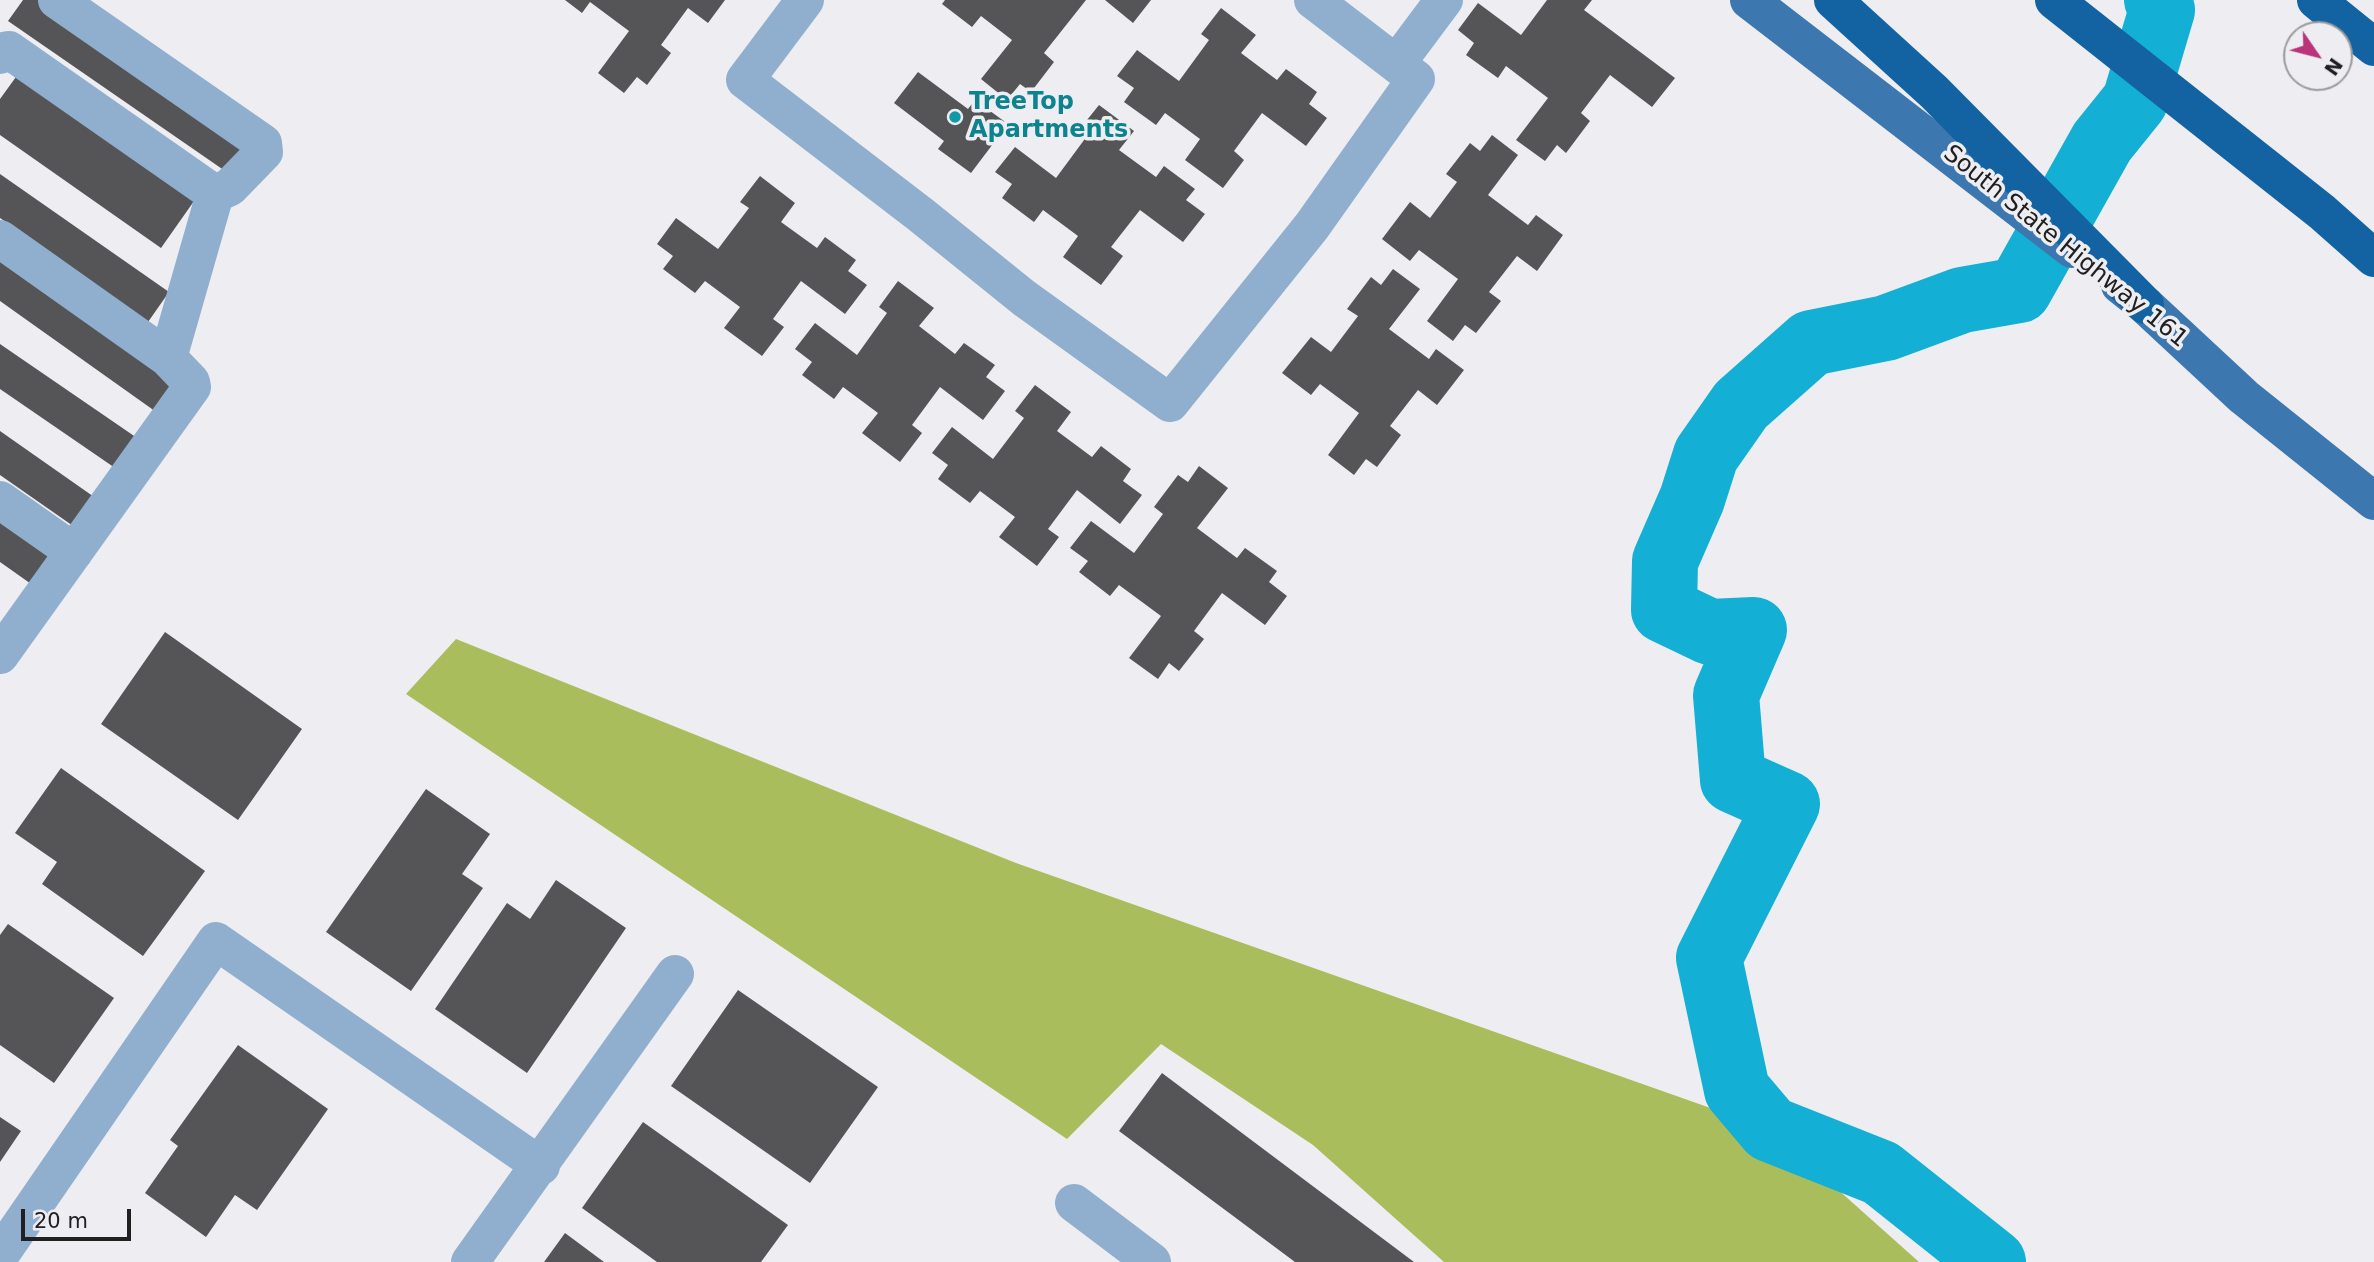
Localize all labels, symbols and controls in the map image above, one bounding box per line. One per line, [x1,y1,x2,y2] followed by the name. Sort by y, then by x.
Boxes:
[2283,21,2353,91] north arrow
[2320,54,2347,80] text: N
[969,89,1128,145] place label: TreeTop Apartments
[947,109,963,125] marker: TreeTop Apartments
[1937,140,2193,354] street label: South State Highway 161
[24,1196,135,1240] scale bar
[34,1209,88,1233] text: 20 m

